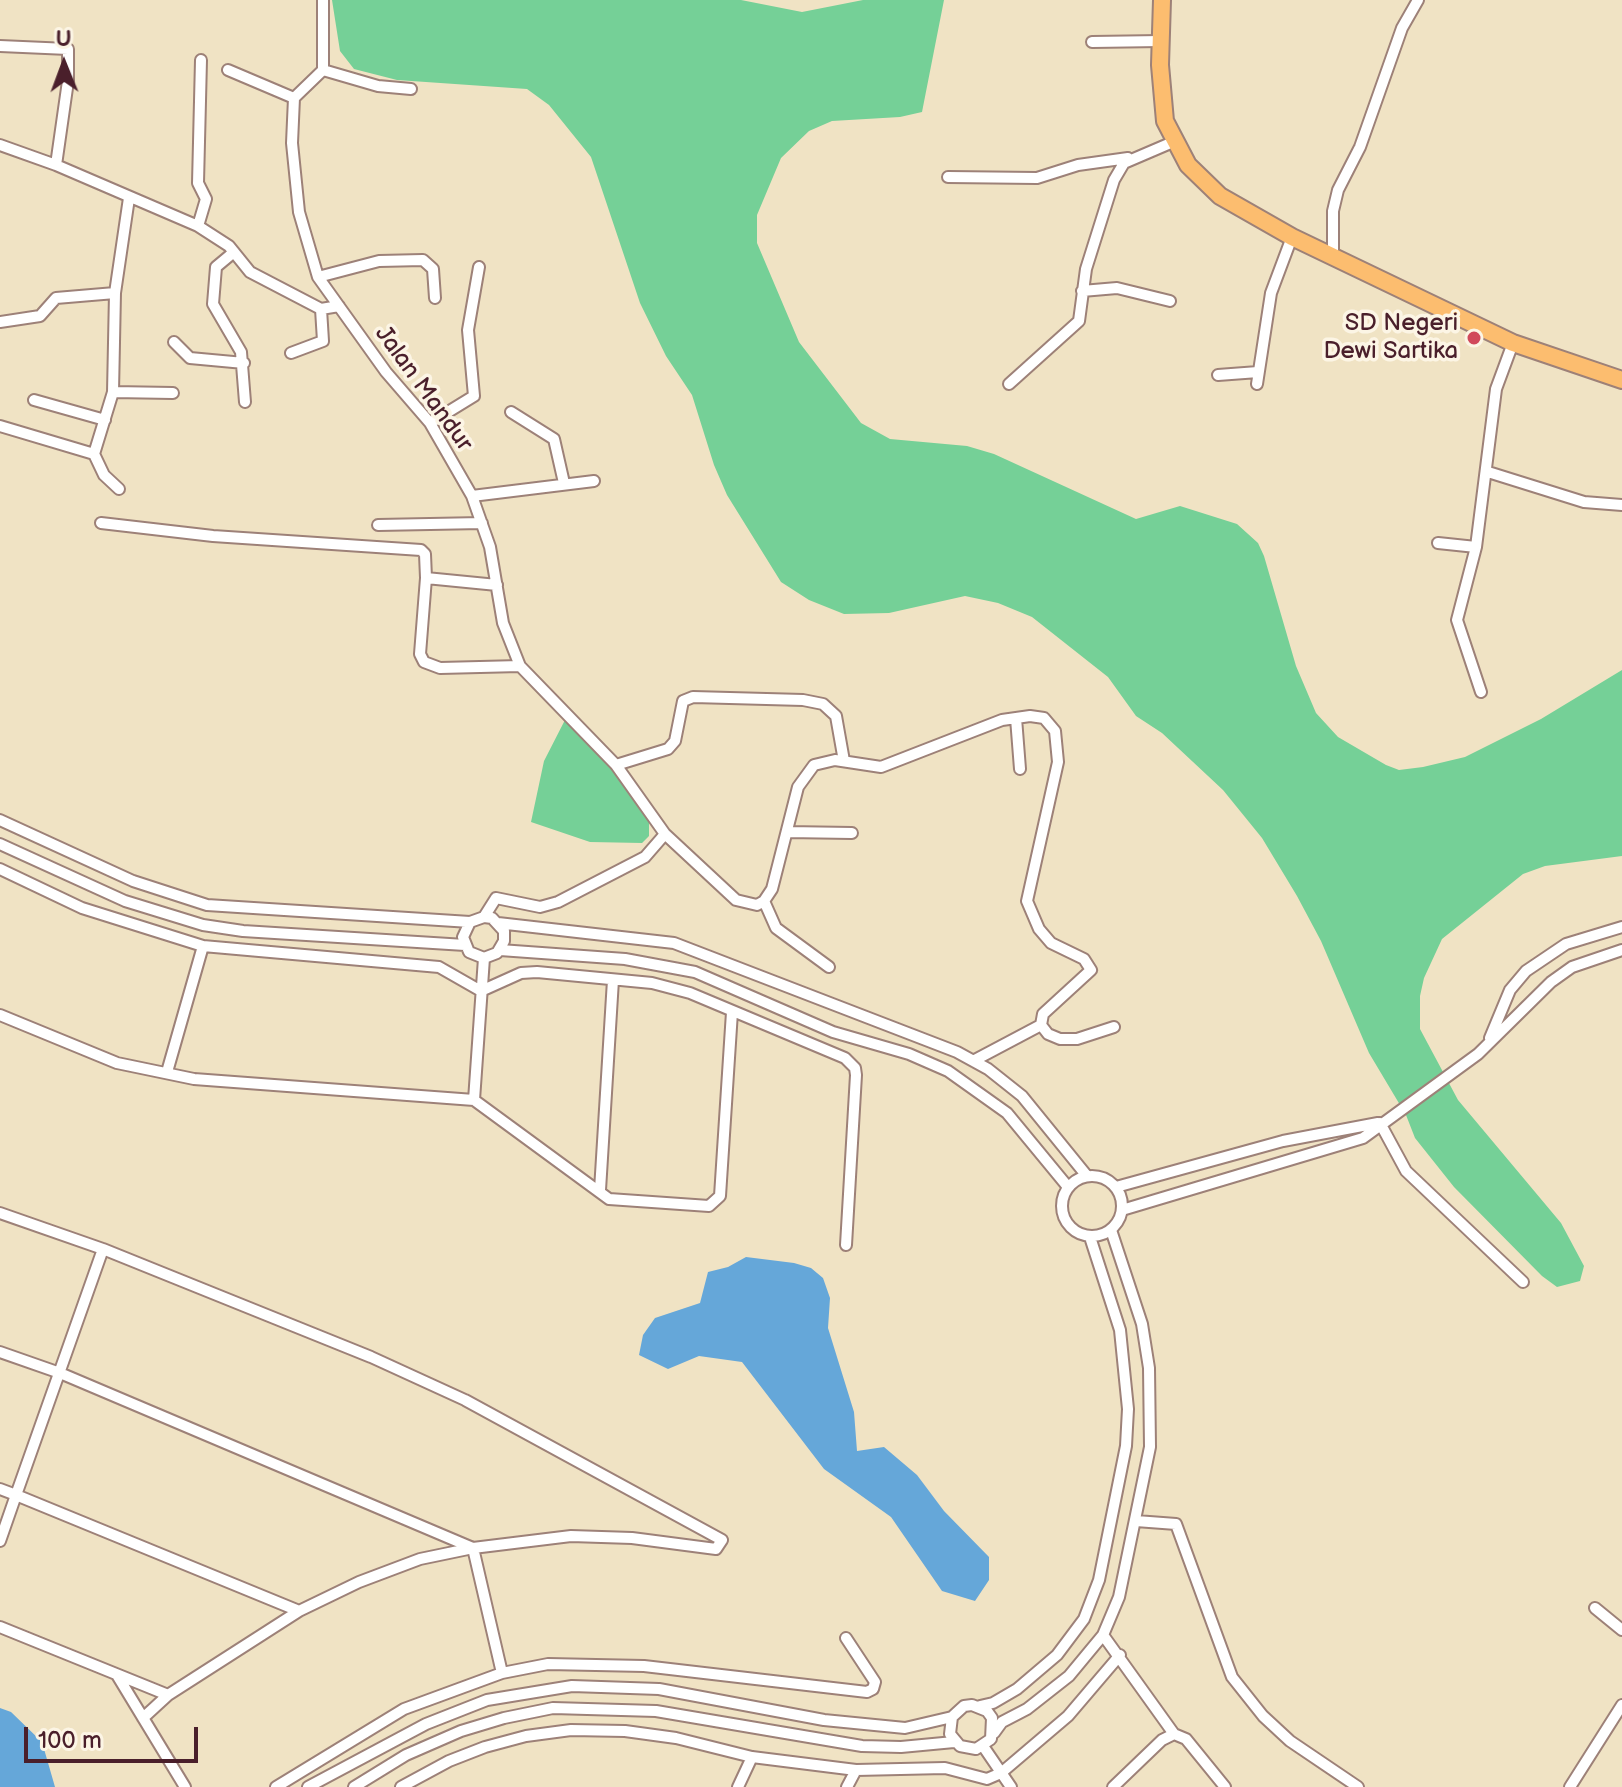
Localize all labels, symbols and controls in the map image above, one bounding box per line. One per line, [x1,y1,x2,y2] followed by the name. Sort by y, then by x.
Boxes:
[24,24,104,104] north arrow
[55,26,72,53] text: U
[1323,310,1458,366] place label: SD Negeri Dewi Sartika
[368,321,478,457] street label: Jalan Mandur
[1465,329,1483,347] marker: SD Negeri Dewi Sartika
[28,1711,202,1761] scale bar
[38,1726,102,1755] text: 100 m

